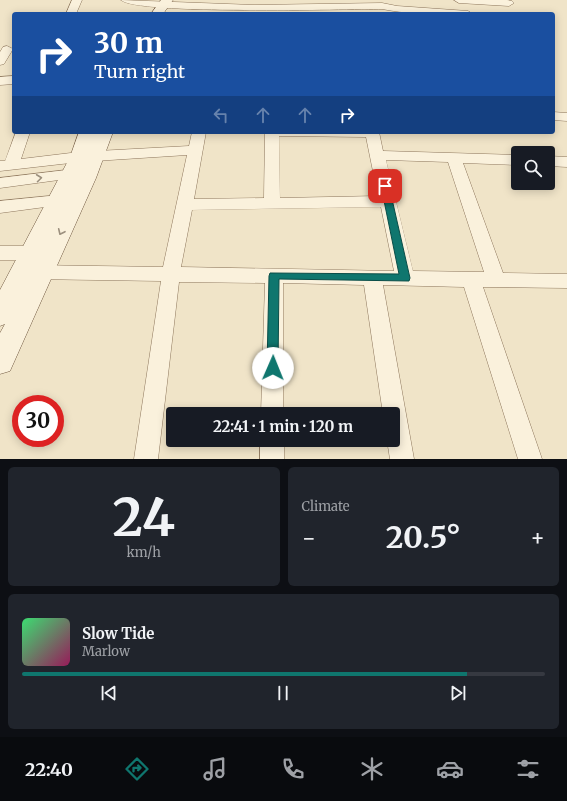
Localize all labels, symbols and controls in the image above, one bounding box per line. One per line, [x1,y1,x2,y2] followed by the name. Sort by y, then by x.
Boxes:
[94,25,163,61] text: 30 m
[28,28,80,80] icon: right
[94,60,185,83] text: Turn right
[210,104,232,126] icon: left
[252,104,274,126] icon: ahead
[294,104,316,126] icon: ahead
[336,104,358,126] icon: right
[511,146,555,190] map controls
[511,146,555,190] button: search
[368,169,402,203] pin
[36,174,42,183] one-way arrow
[374,175,396,197] icon: arrive
[57,228,65,235] one-way arrow
[252,347,294,389] position arrow
[12,395,64,447] speed limit sign: 30
[213,417,353,436] text: 22:41 · 1 min · 120 m
[112,485,175,550] text: 24
[302,498,350,515] text: Climate
[386,518,461,556] text: 20.5°
[302,524,316,552] text: −
[530,524,545,552] text: +
[127,544,161,561] text: km/h
[82,624,154,643] text: Slow Tide
[82,643,130,660] text: Marlow
[98,682,120,704] icon: previous
[272,682,294,704] icon: pause
[447,682,469,704] icon: next
[123,755,151,783] icon: directions
[201,755,229,783] icon: music
[279,755,307,783] icon: phone
[358,755,386,783] icon: climate
[436,755,464,783] icon: car
[514,755,542,783] icon: filters
[25,758,73,781] text: 22:40

